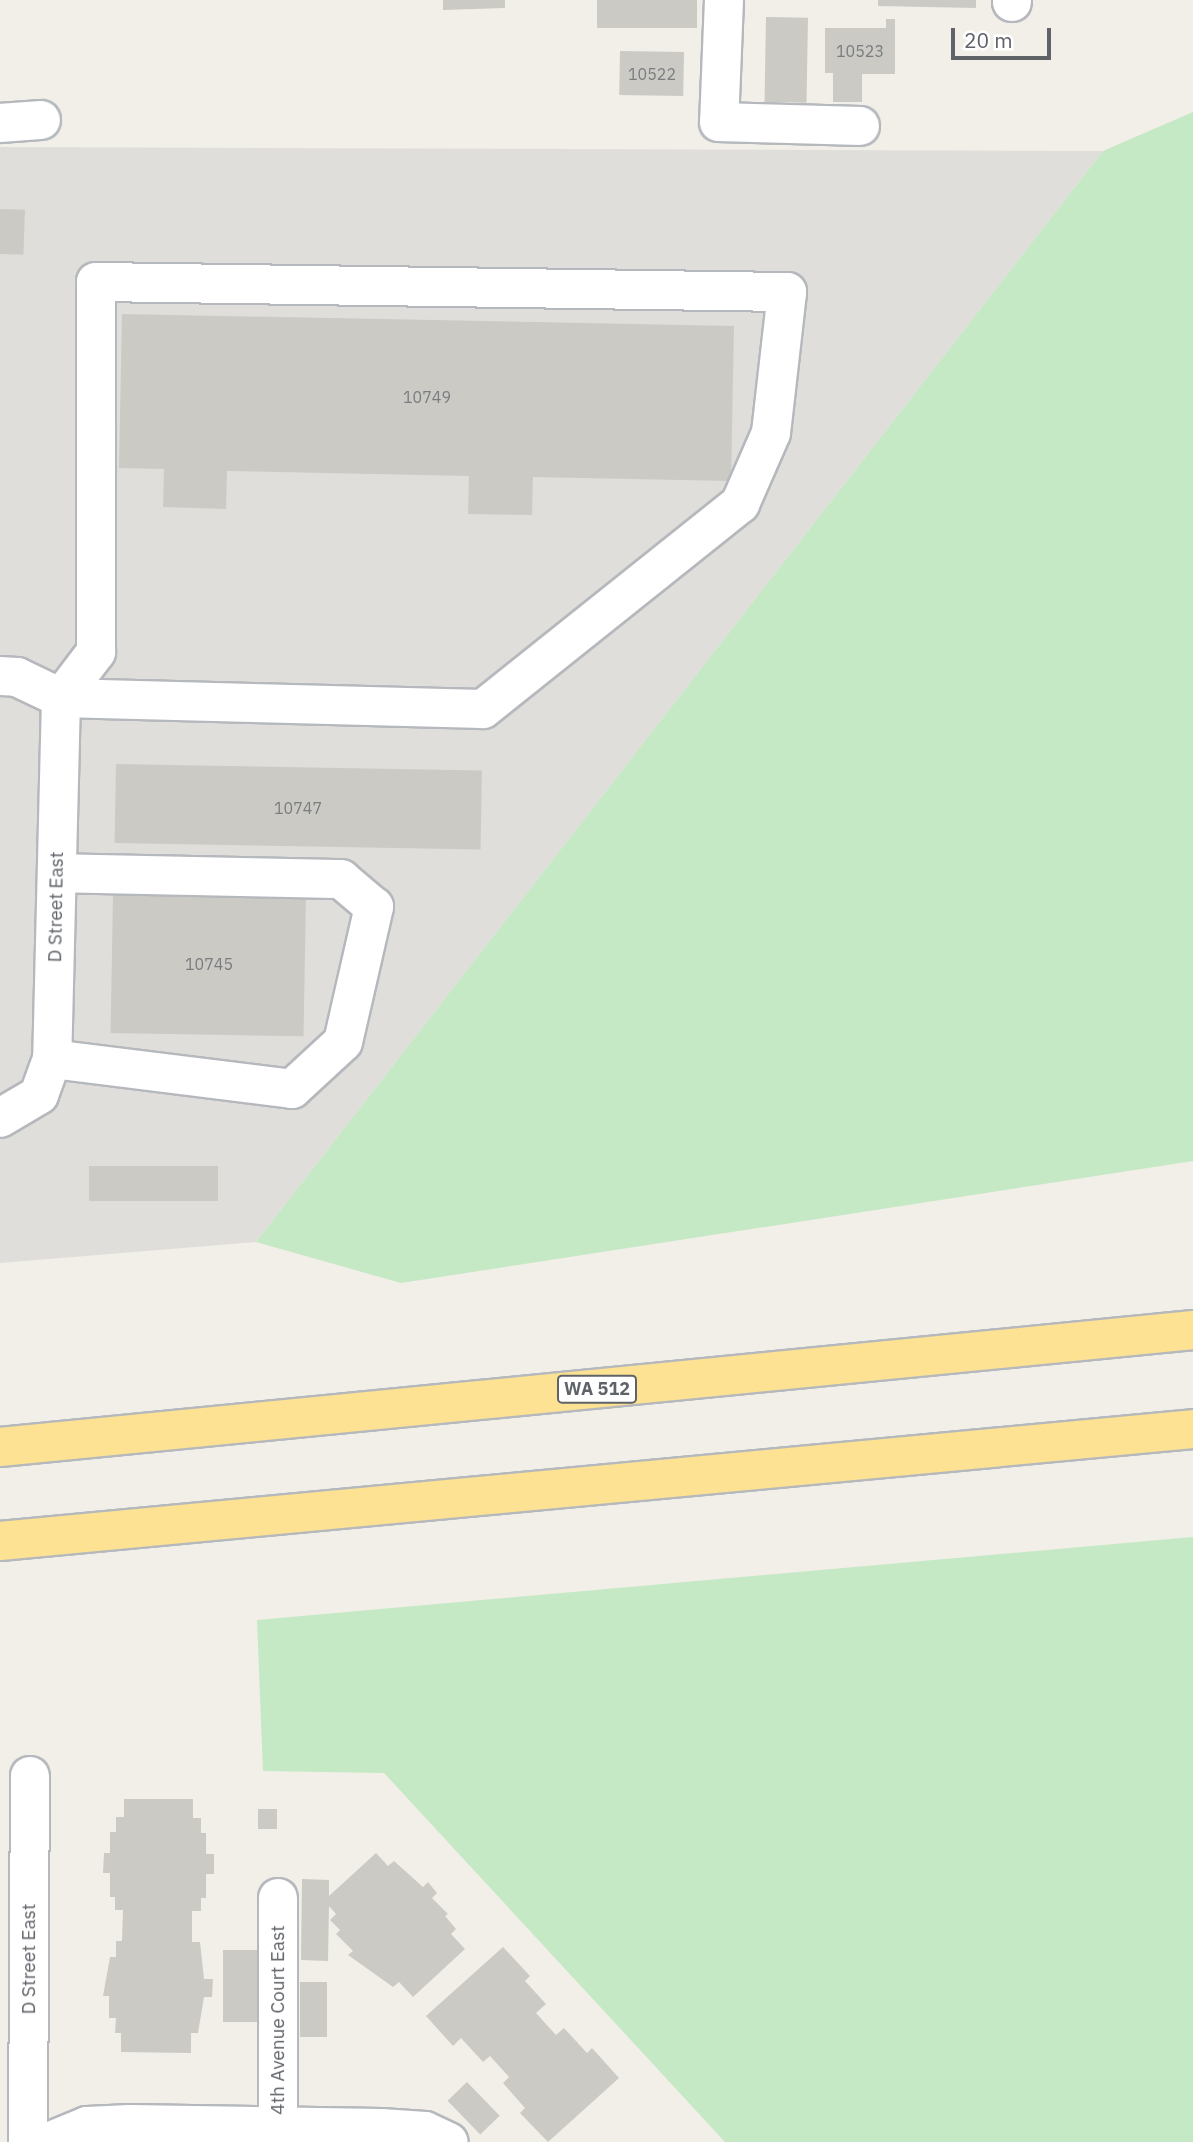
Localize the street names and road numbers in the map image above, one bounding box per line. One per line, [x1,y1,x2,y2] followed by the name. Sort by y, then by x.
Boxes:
[44,851,68,963] street label: D Street East
[557,1374,637,1404] road number: WA 512
[18,1904,40,2014] street label: D Street East
[267,1925,289,2115] street label: 4th Avenue Court East

